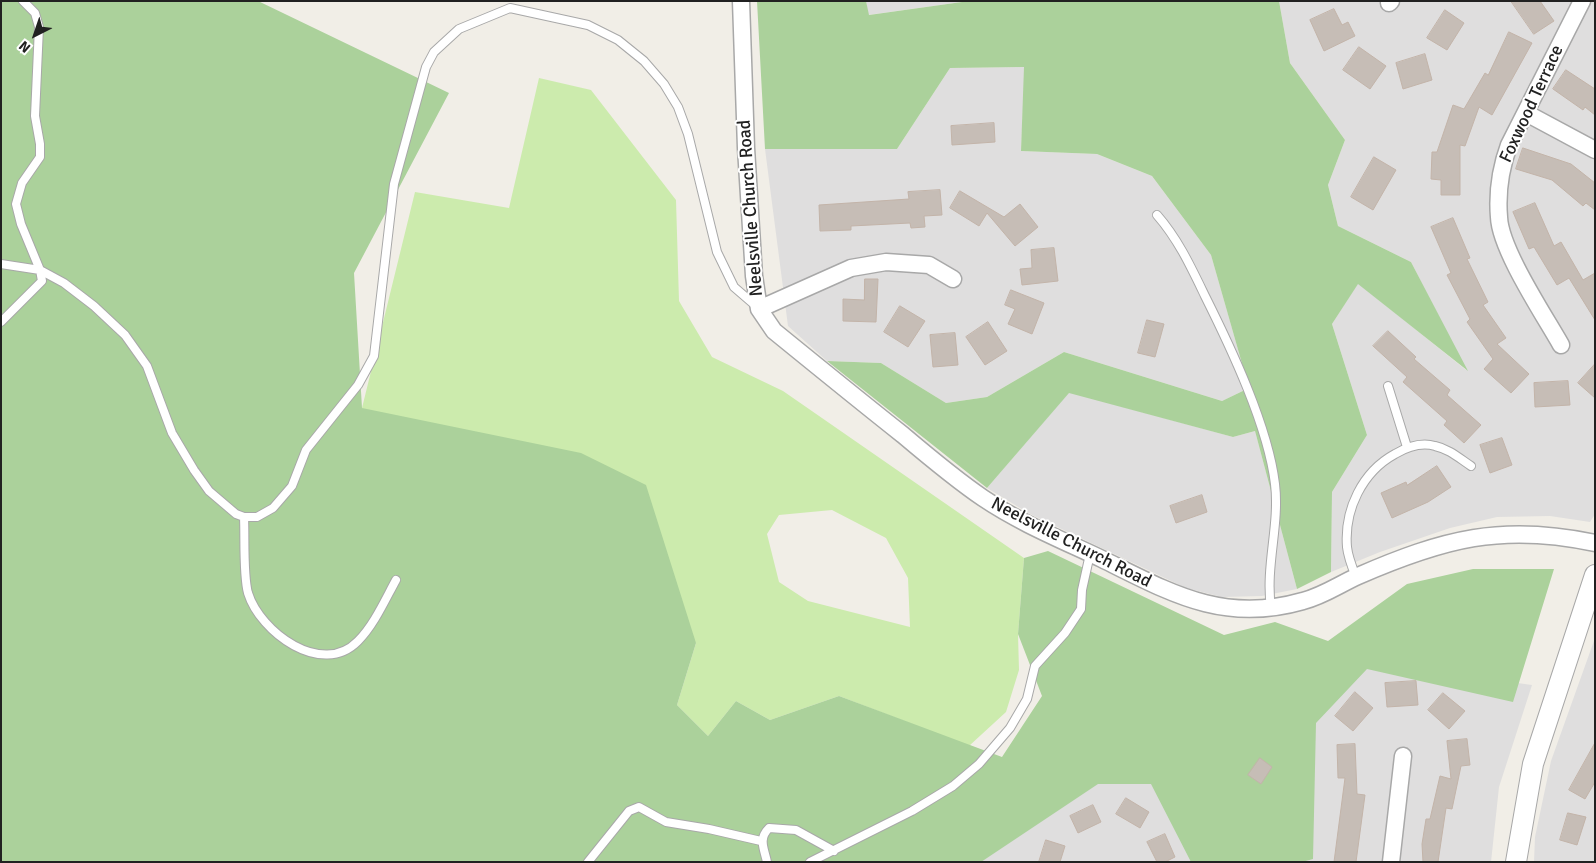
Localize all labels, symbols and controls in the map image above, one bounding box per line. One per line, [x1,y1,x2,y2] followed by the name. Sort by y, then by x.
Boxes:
[10,10,60,60] north arrow
[16,37,34,56] text: N
[1495,42,1569,166] street label: Foxwood Terrace
[734,119,768,297] street label: Neelsville Church Road
[987,493,1155,593] street label: Neelsville Church Road

